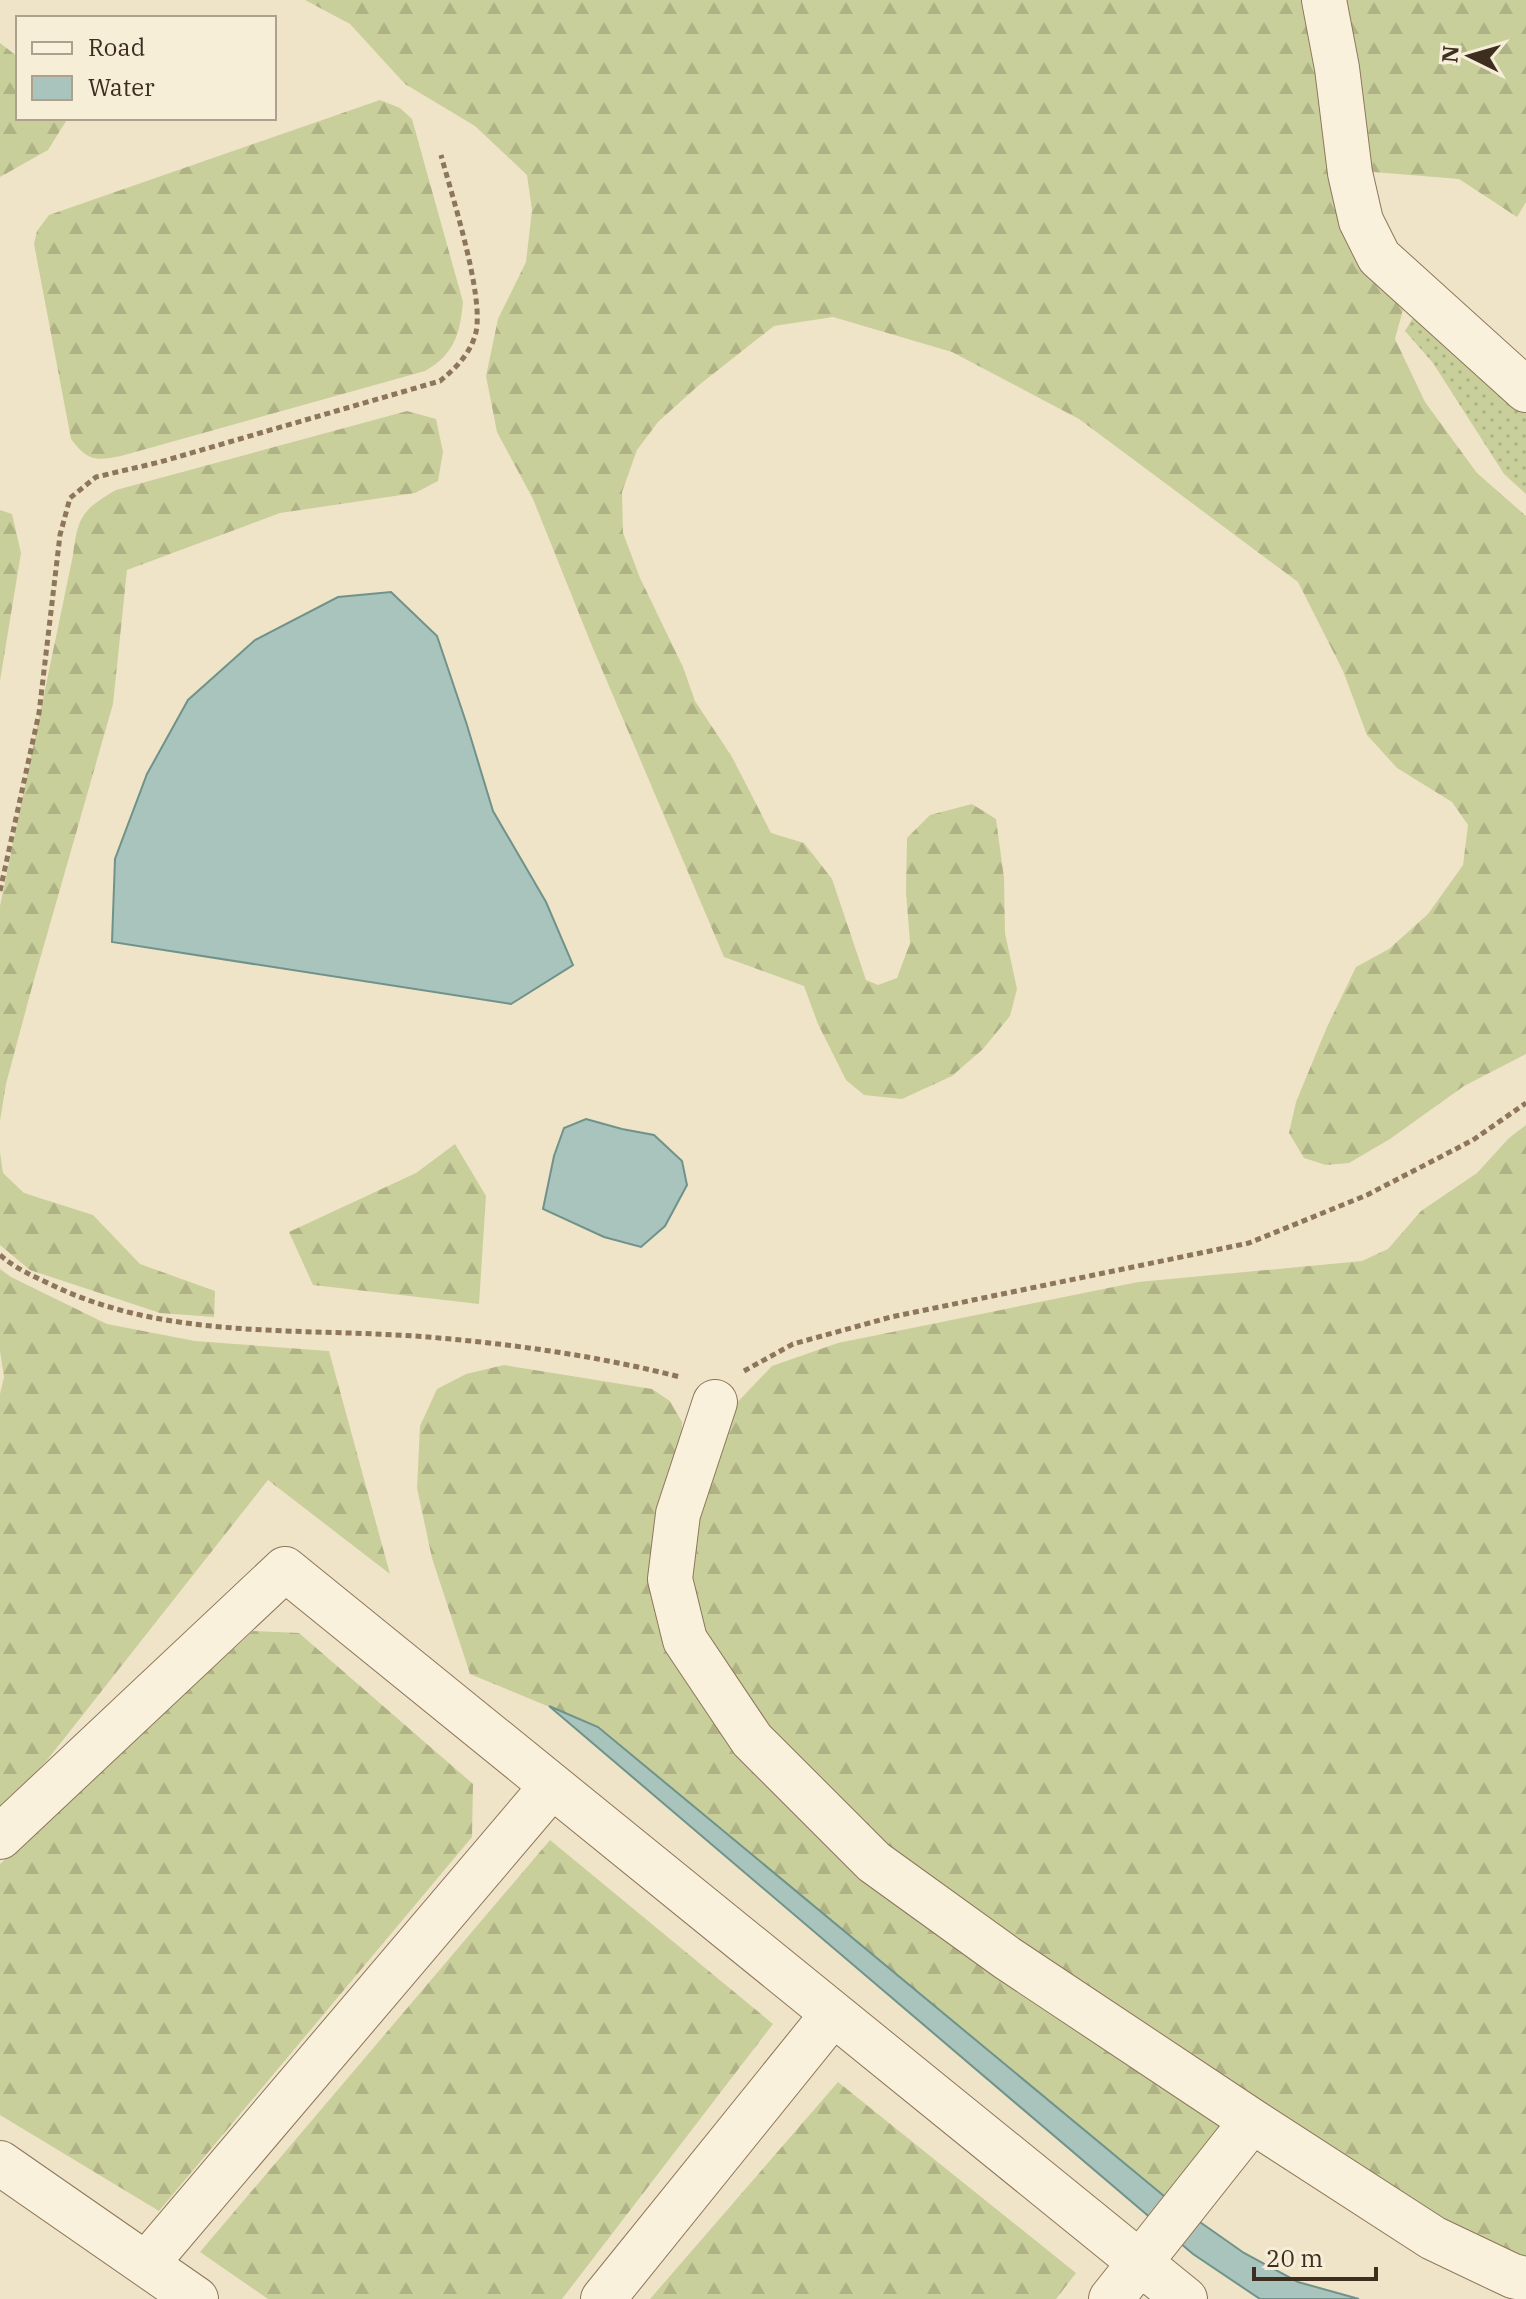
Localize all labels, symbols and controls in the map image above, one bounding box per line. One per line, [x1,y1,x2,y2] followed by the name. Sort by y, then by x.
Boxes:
[16,16,276,120] legend
[1430,16,1510,96] north arrow
[88,31,145,63] text: Road
[1434,44,1465,64] text: N
[88,71,155,103] text: Water
[1254,2231,1376,2281] scale bar
[1266,2242,1323,2274] text: 20 m

